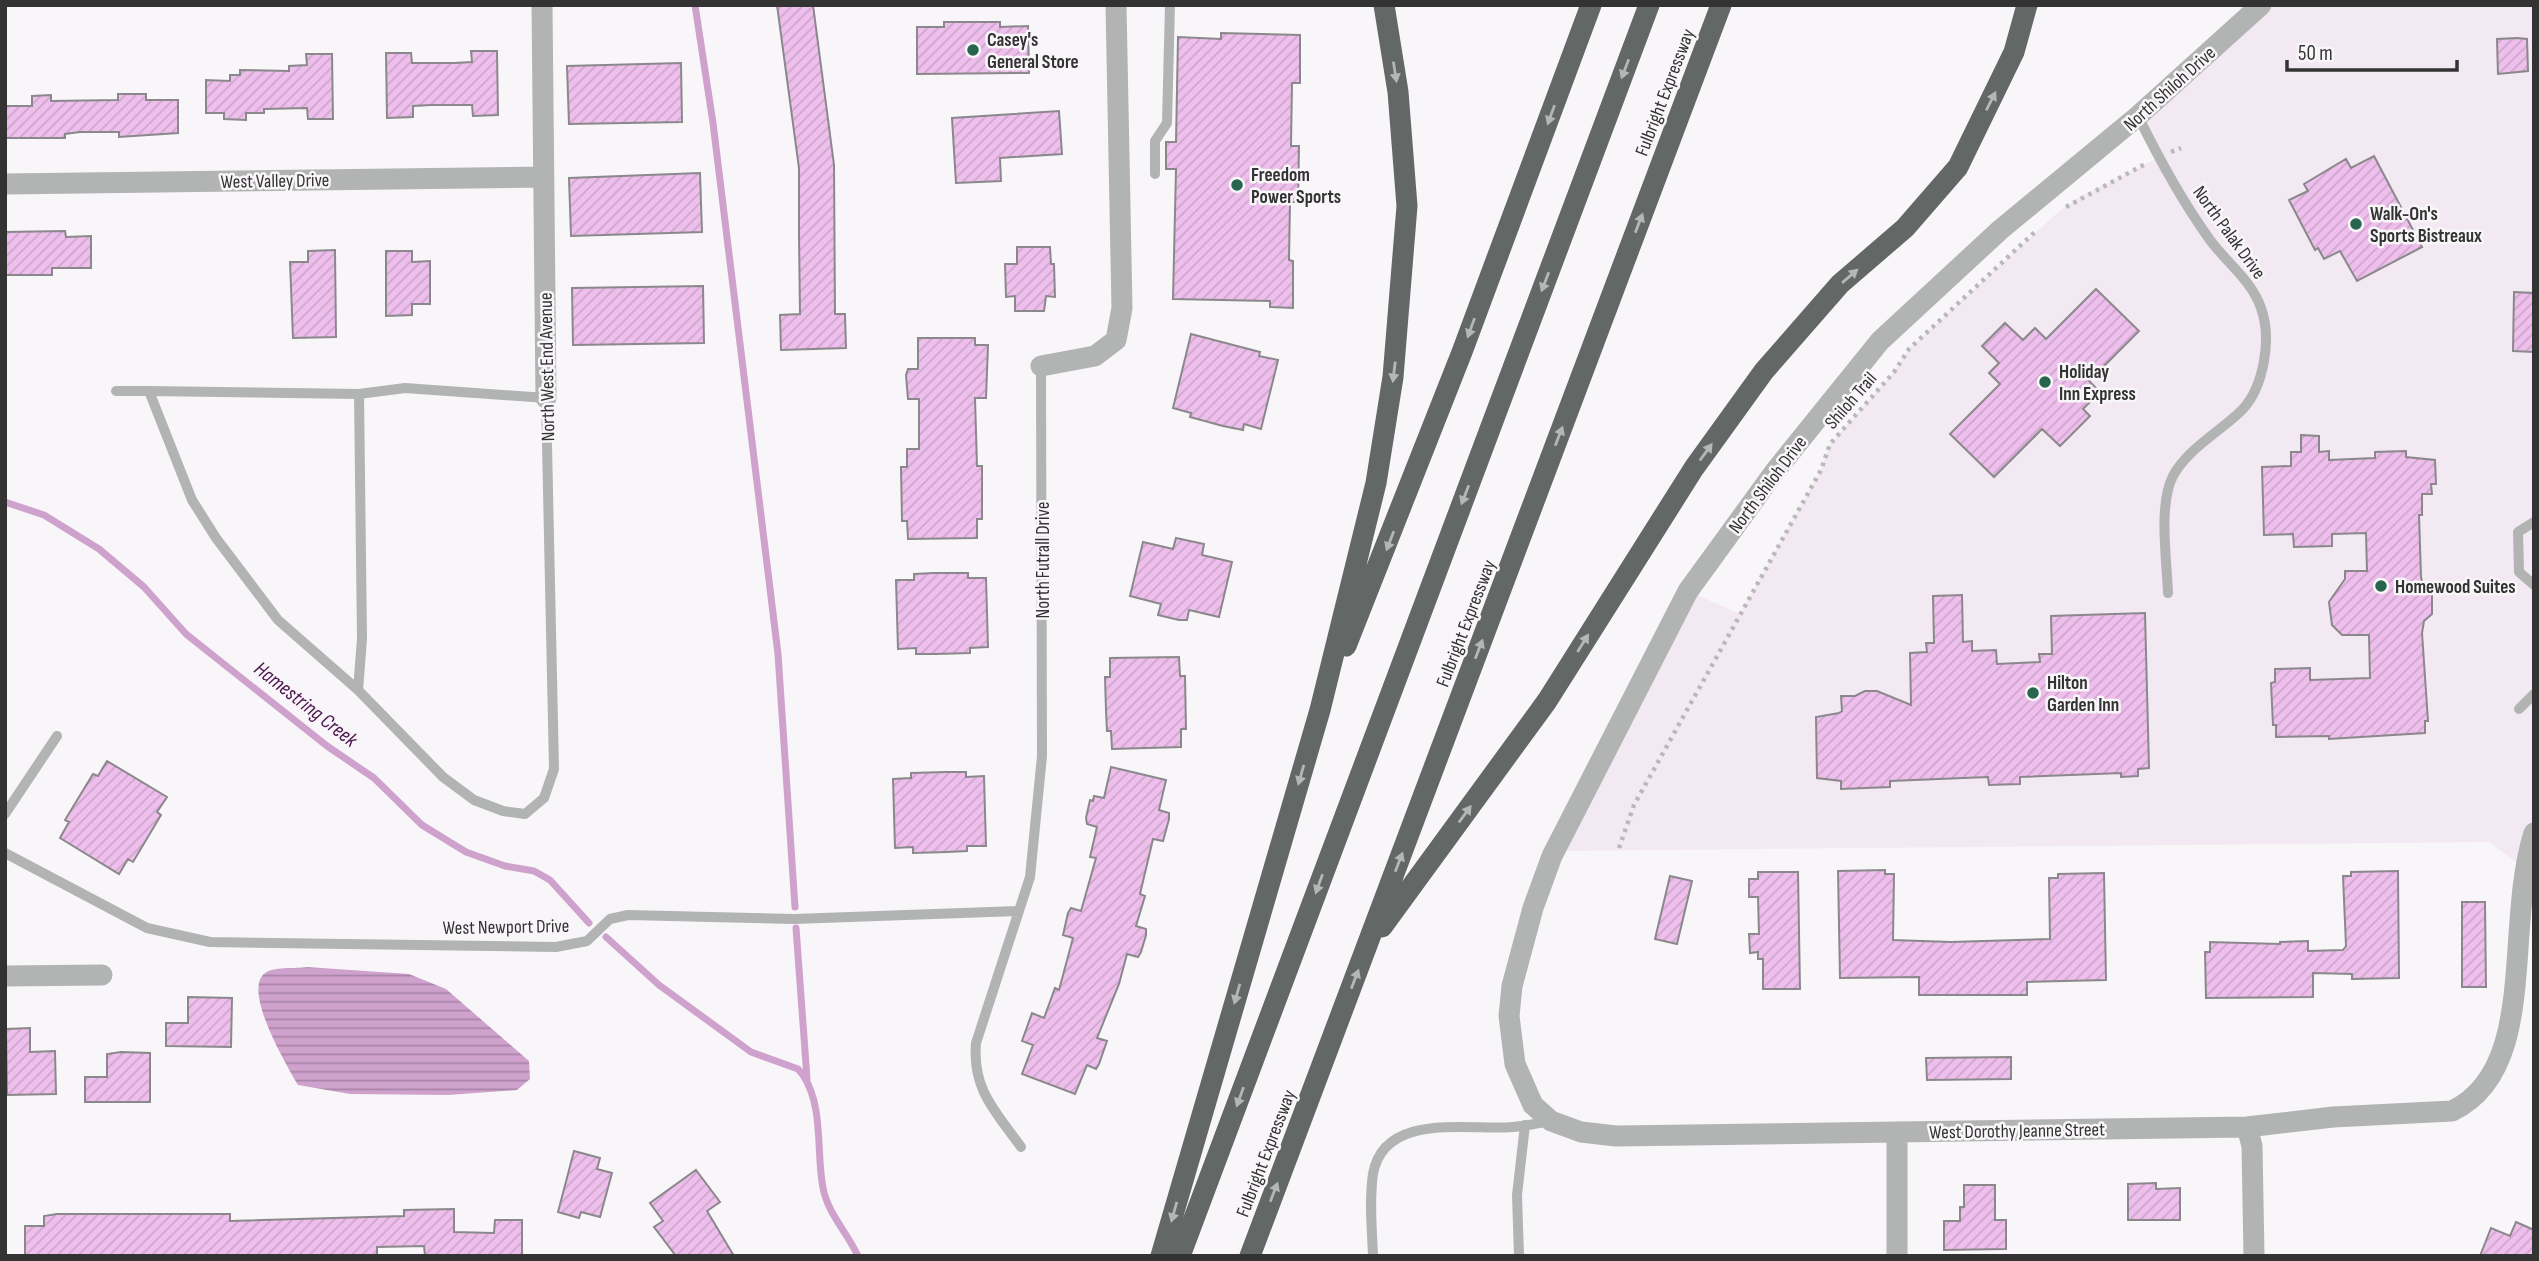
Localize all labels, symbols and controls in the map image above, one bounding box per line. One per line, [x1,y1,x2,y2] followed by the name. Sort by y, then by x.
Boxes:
[1631,25,1700,159] street label: Fulbright Expressway
[2287,28,2457,72] scale bar
[987,29,1079,74] place label: Casey's General Store
[2298,41,2333,66] text: 50 m
[965,42,981,58] marker: Casey's General Store
[2119,42,2221,136] street label: North Shiloh Drive
[1620,59,1631,80] one-way arrow
[1390,62,1401,84] one-way arrow
[1985,91,1997,111] one-way arrow
[1545,105,1556,126] one-way arrow
[1251,164,1341,209] place label: Freedom Power Sports
[220,169,330,194] street label: West Valley Drive
[1229,177,1245,193] marker: Freedom Power Sports
[2187,182,2270,284] street label: North Palak Drive
[2370,203,2482,248] place label: Walk-On's Sports Bistreaux
[1634,212,1645,233] one-way arrow
[2348,216,2364,232] marker: Walk-On's Sports Bistreaux
[1841,269,1858,284] one-way arrow
[1540,272,1551,293] one-way arrow
[535,292,560,442] street label: North West End Avenue
[1465,318,1476,339] one-way arrow
[1388,361,1399,383] one-way arrow
[2059,361,2136,406] place label: Holiday Inn Express
[1820,368,1882,434] street label: Shiloh Trail
[2037,374,2053,390] marker: Holiday Inn Express
[1554,425,1565,446] one-way arrow
[1724,432,1812,538] street label: North Shiloh Drive
[1699,443,1713,461] one-way arrow
[1459,485,1470,506] one-way arrow
[1032,502,1055,618] street label: North Futrall Drive
[1384,530,1395,551] one-way arrow
[1432,556,1501,690] street label: Fulbright Expressway
[2395,576,2516,599] place label: Homewood Suites
[2373,578,2389,594] marker: Homewood Suites
[1577,634,1589,653] one-way arrow
[1474,638,1485,659] one-way arrow
[249,656,363,753] water label: Hamestring Creek
[2047,672,2119,717] place label: Hilton Garden Inn
[2025,685,2041,701] marker: Hilton Garden Inn
[1295,764,1306,786] one-way arrow
[1457,806,1472,824] one-way arrow
[1394,851,1405,872] one-way arrow
[1314,873,1325,894] one-way arrow
[442,915,570,940] street label: West Newport Drive
[1350,969,1361,990] one-way arrow
[1232,983,1242,1004] one-way arrow
[1232,1086,1301,1220] street label: Fulbright Expressway
[1234,1087,1245,1108] one-way arrow
[1929,1118,2105,1145] street label: West Dorothy Jeanne Street
[1269,1181,1280,1202] one-way arrow
[1168,1202,1178,1223] one-way arrow

